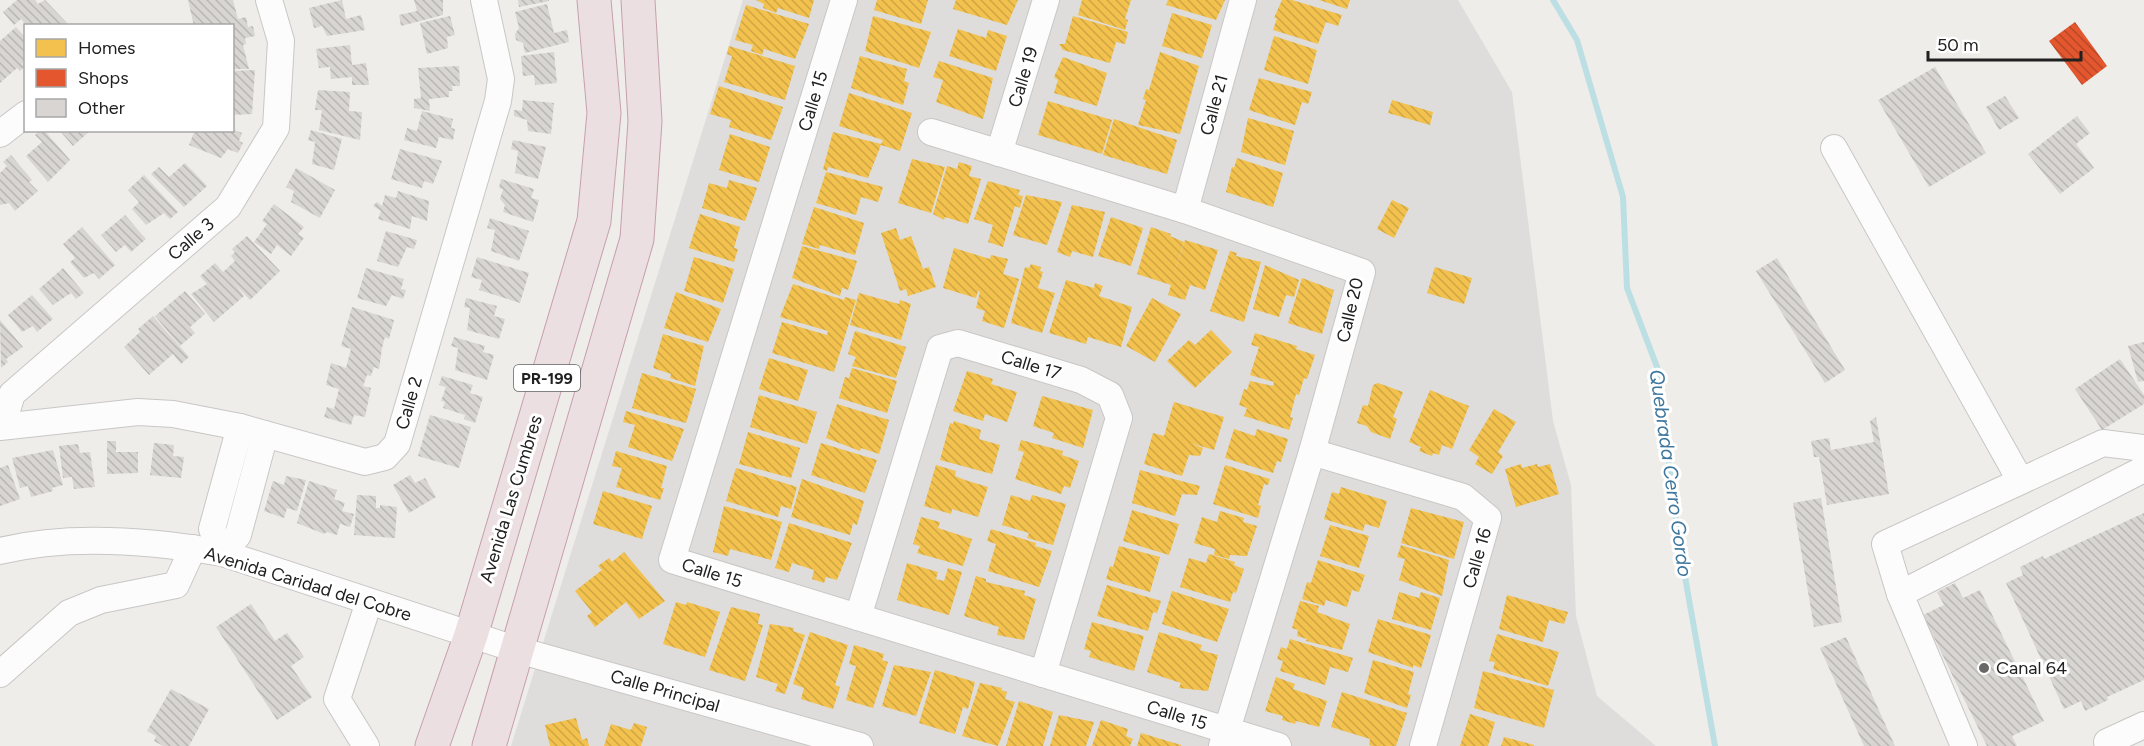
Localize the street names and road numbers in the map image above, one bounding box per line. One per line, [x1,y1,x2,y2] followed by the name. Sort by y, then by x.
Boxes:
[1003,44,1043,110] street label: Calle 19
[793,68,833,134] street label: Calle 15
[1195,72,1233,138] street label: Calle 21
[163,213,219,265] street label: Calle 3
[1332,275,1368,345] street label: Calle 20
[998,345,1064,385] street label: Calle 17
[514,365,580,391] road number: PR-199
[391,374,427,432] street label: Calle 2
[475,413,547,585] street label: Avenida Las Cumbres
[1458,525,1496,591] street label: Calle 16
[202,542,414,626] street label: Avenida Caridad del Cobre
[679,553,745,593] street label: Calle 15
[608,665,722,717] street label: Calle Principal
[1144,695,1210,735] street label: Calle 15

